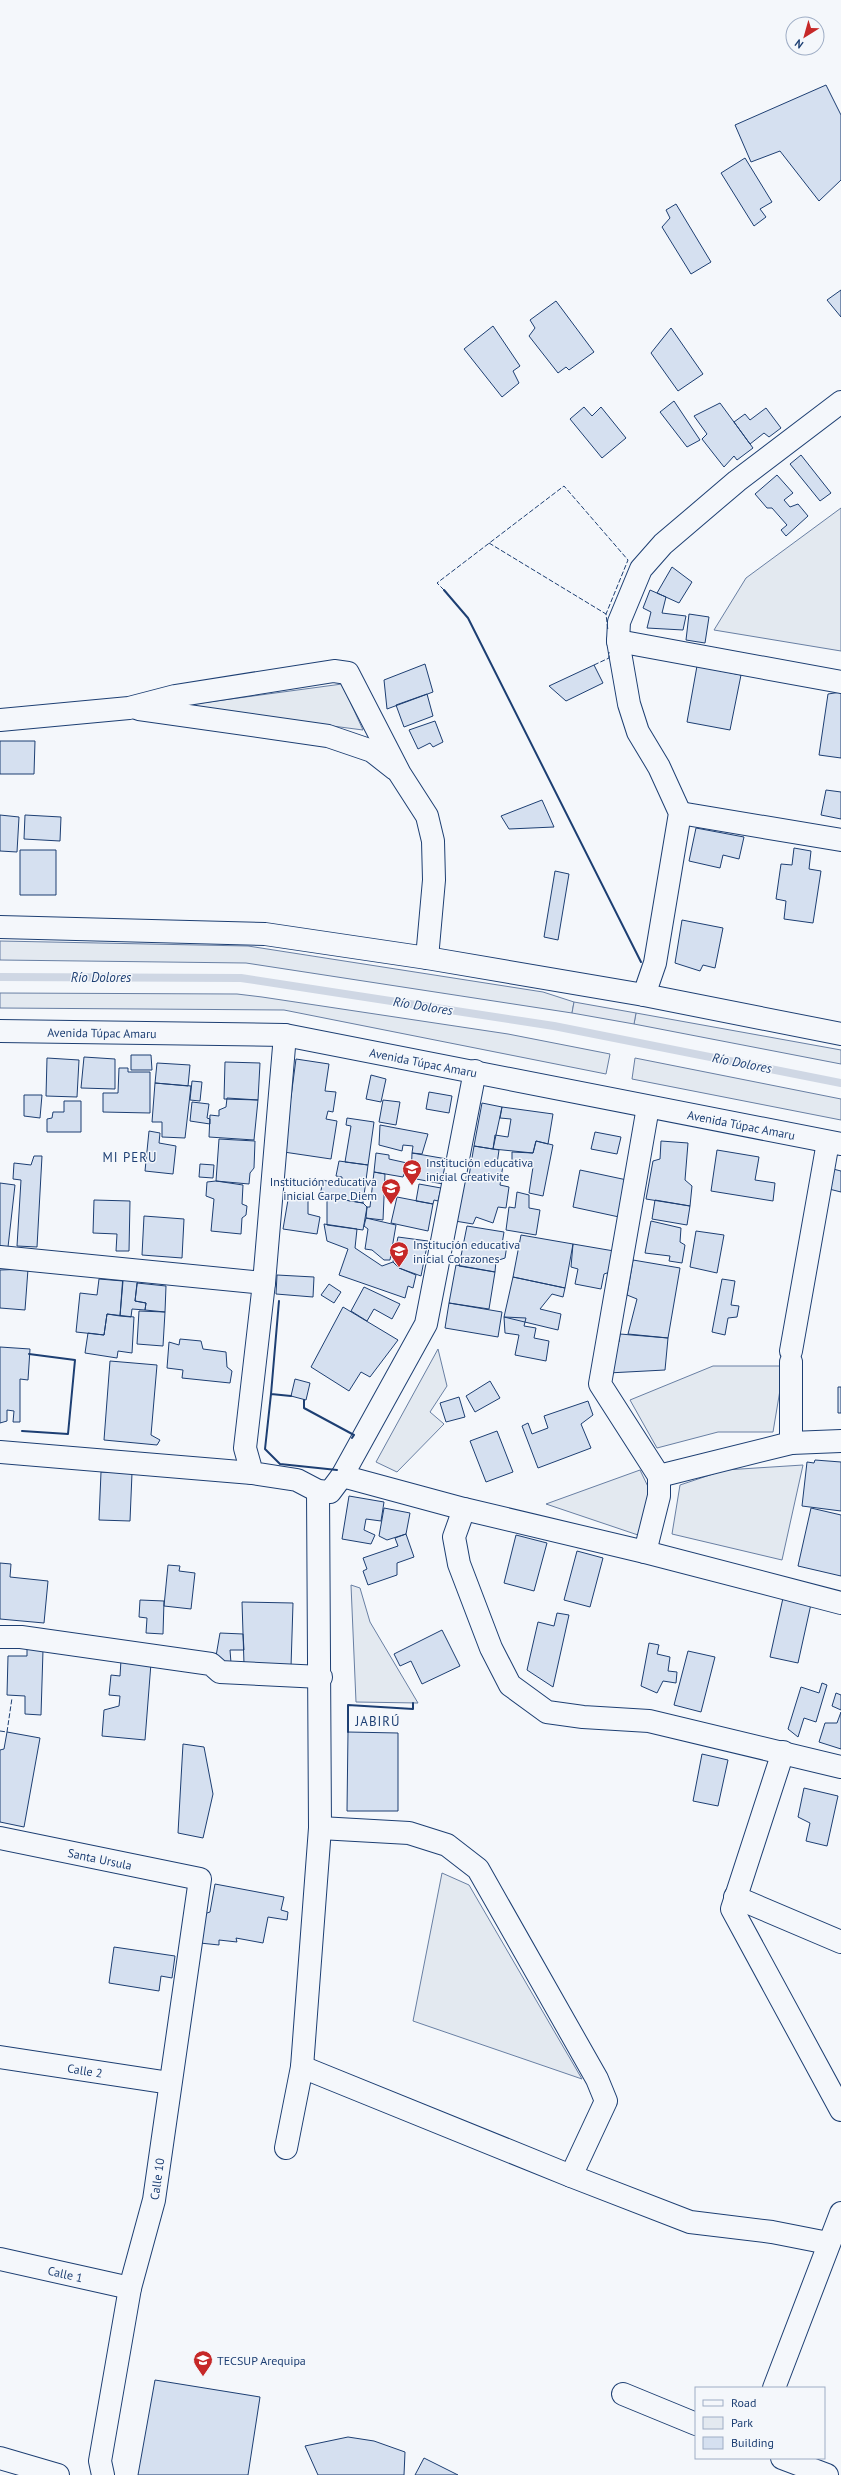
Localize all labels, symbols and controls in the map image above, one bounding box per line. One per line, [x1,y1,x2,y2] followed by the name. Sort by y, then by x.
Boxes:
[785,16,825,56] north arrow
[792,36,806,52] text: N
[71,969,132,986] water label: Río Dolores
[392,993,455,1019] water label: Río Dolores
[47,1024,157,1041] street label: Avenida Túpac Amaru
[368,1044,478,1080] street label: Avenida Túpac Amaru
[711,1049,774,1077] water label: Río Dolores
[686,1107,796,1142] street label: Avenida Túpac Amaru
[103,1149,157,1166] district label: MI PERU
[426,1155,533,1184] place label: Institución educativa inicial Creativite
[401,1158,423,1186] school or university icon: Institución educativa inicial Creativite
[270,1174,377,1203] place label: Institución educativa inicial Carpe Diem
[380,1177,402,1205] school or university icon: Institución educativa inicial Carpe Diem
[413,1237,520,1266] place label: Institución educativa inicial Corazones
[388,1240,410,1268] school or university icon: Institución educativa inicial Corazones
[355,1713,400,1730] district label: JABIRÚ
[67,1845,133,1872] street label: Santa Ursula
[66,2060,104,2080] street label: Calle 2
[147,2157,167,2201] street label: Calle 10
[46,2262,84,2285] street label: Calle 1
[192,2349,214,2377] school or university icon: TECSUP Arequipa
[217,2353,306,2368] place label: TECSUP Arequipa
[695,2387,825,2459] legend
[731,2395,756,2410] text: Road
[731,2415,753,2430] text: Park
[731,2435,774,2450] text: Building

